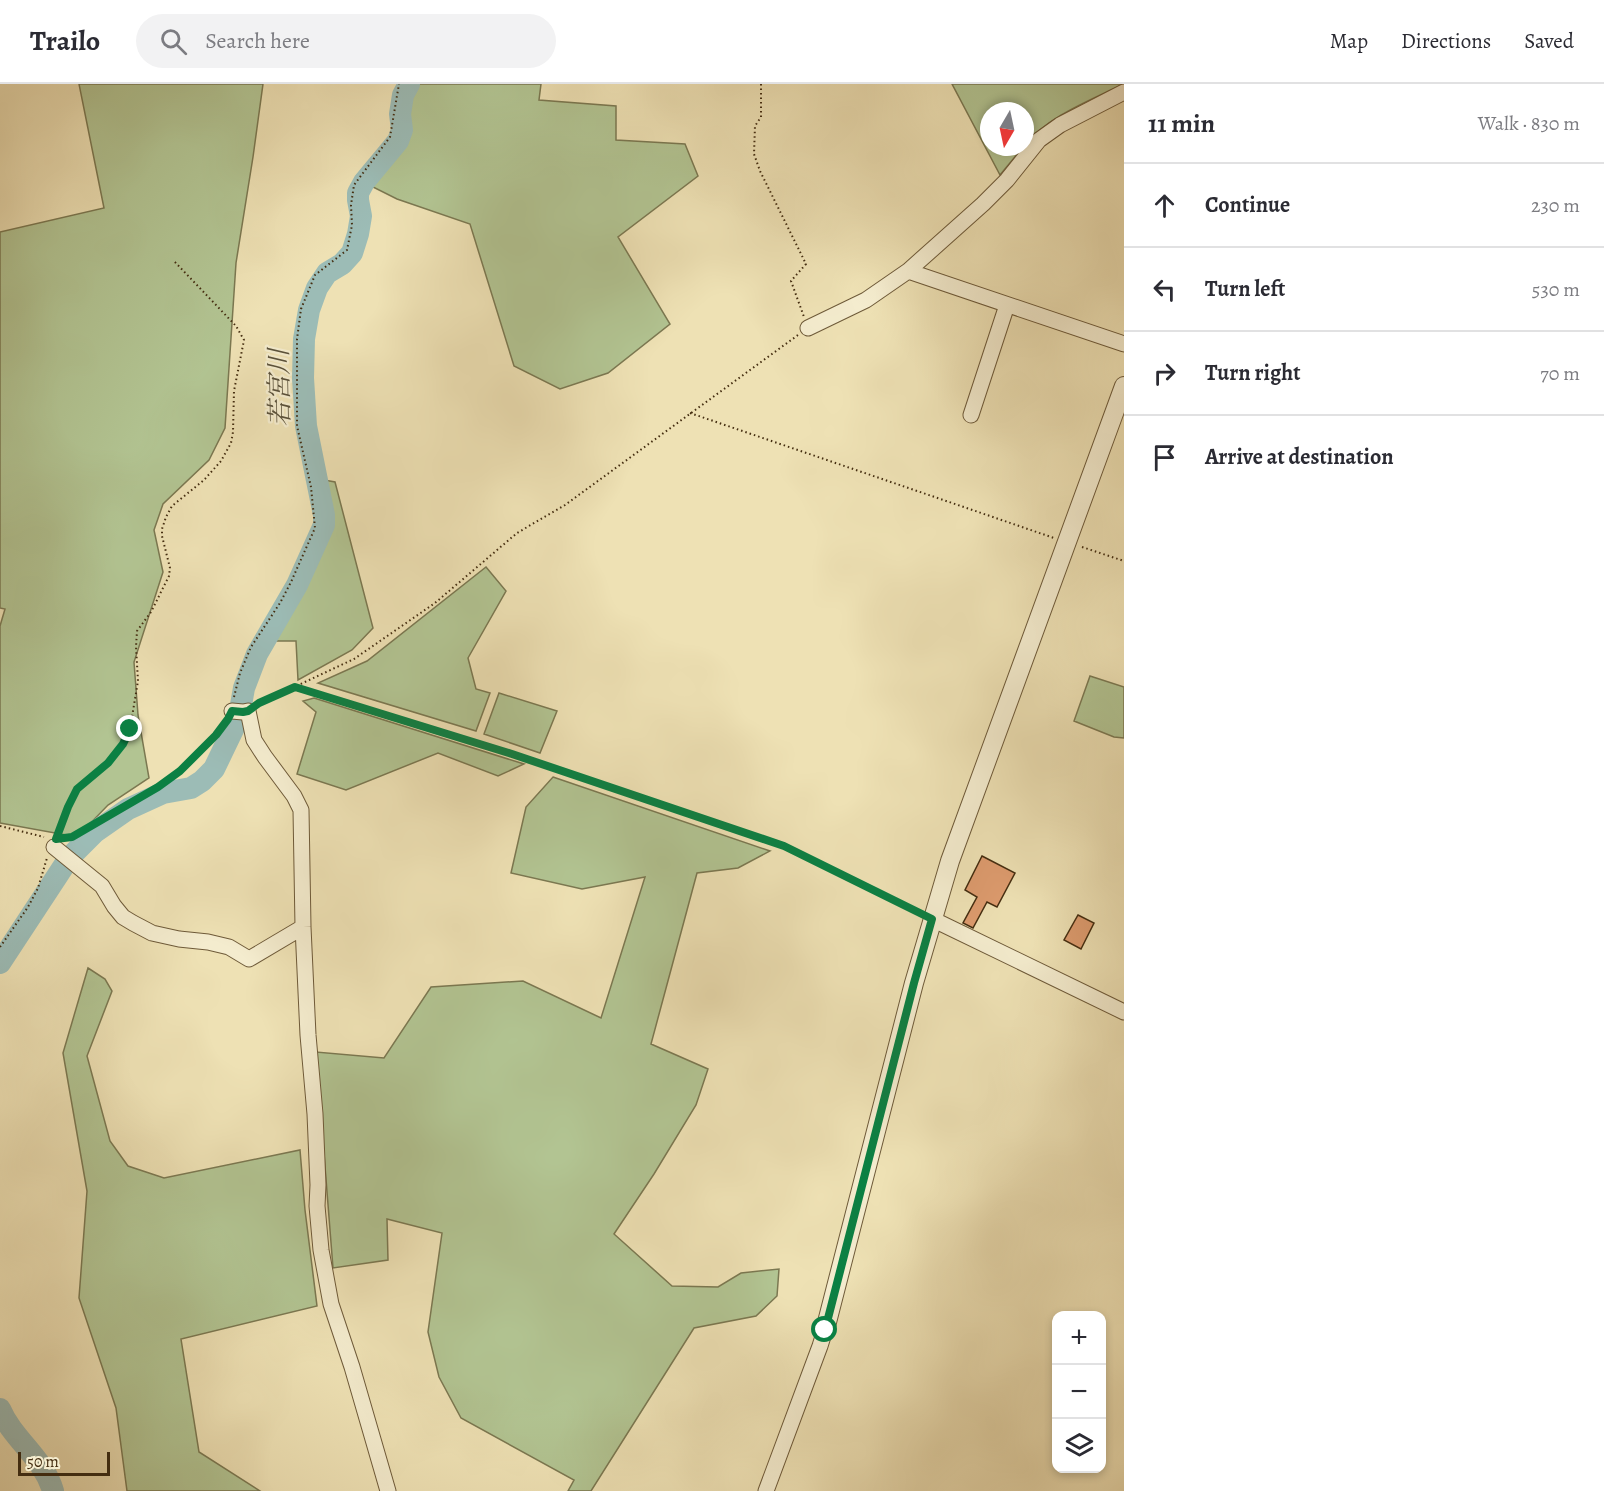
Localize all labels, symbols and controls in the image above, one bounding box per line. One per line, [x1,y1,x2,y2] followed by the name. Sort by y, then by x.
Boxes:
[136,14,556,68] search box
[30,22,100,60] text: Trailo
[157,25,190,58] icon: search
[205,26,310,56] text: Search here
[1330,27,1368,55] text: Map
[1401,27,1491,55] text: Directions
[1524,27,1574,55] text: Saved
[980,102,1034,156] north arrow
[1148,106,1215,141] text: 11 min
[1478,110,1580,137] text: Walk · 830 m
[1148,189,1181,222] icon: ahead
[1205,190,1290,220] text: Continue
[1531,192,1580,219] text: 230 m
[1148,273,1181,306] icon: left
[1205,274,1285,304] text: Turn left
[1532,276,1580,303] text: 530 m
[261,346,298,427] water label: 若宮川
[1148,357,1181,390] icon: right
[1205,358,1301,388] text: Turn right
[1540,360,1580,387] text: 70 m
[1148,441,1181,474] icon: arrive
[1205,442,1394,472] text: Arrive at destination
[116,715,142,741] route end
[1052,1311,1106,1473] map controls
[1052,1311,1106,1365] button: +
[811,1316,837,1342] route start
[1052,1365,1106,1419] button: −
[1052,1419,1106,1473] button: layers
[18,1449,110,1476] scale bar
[27,1451,59,1473] text: 50 m

